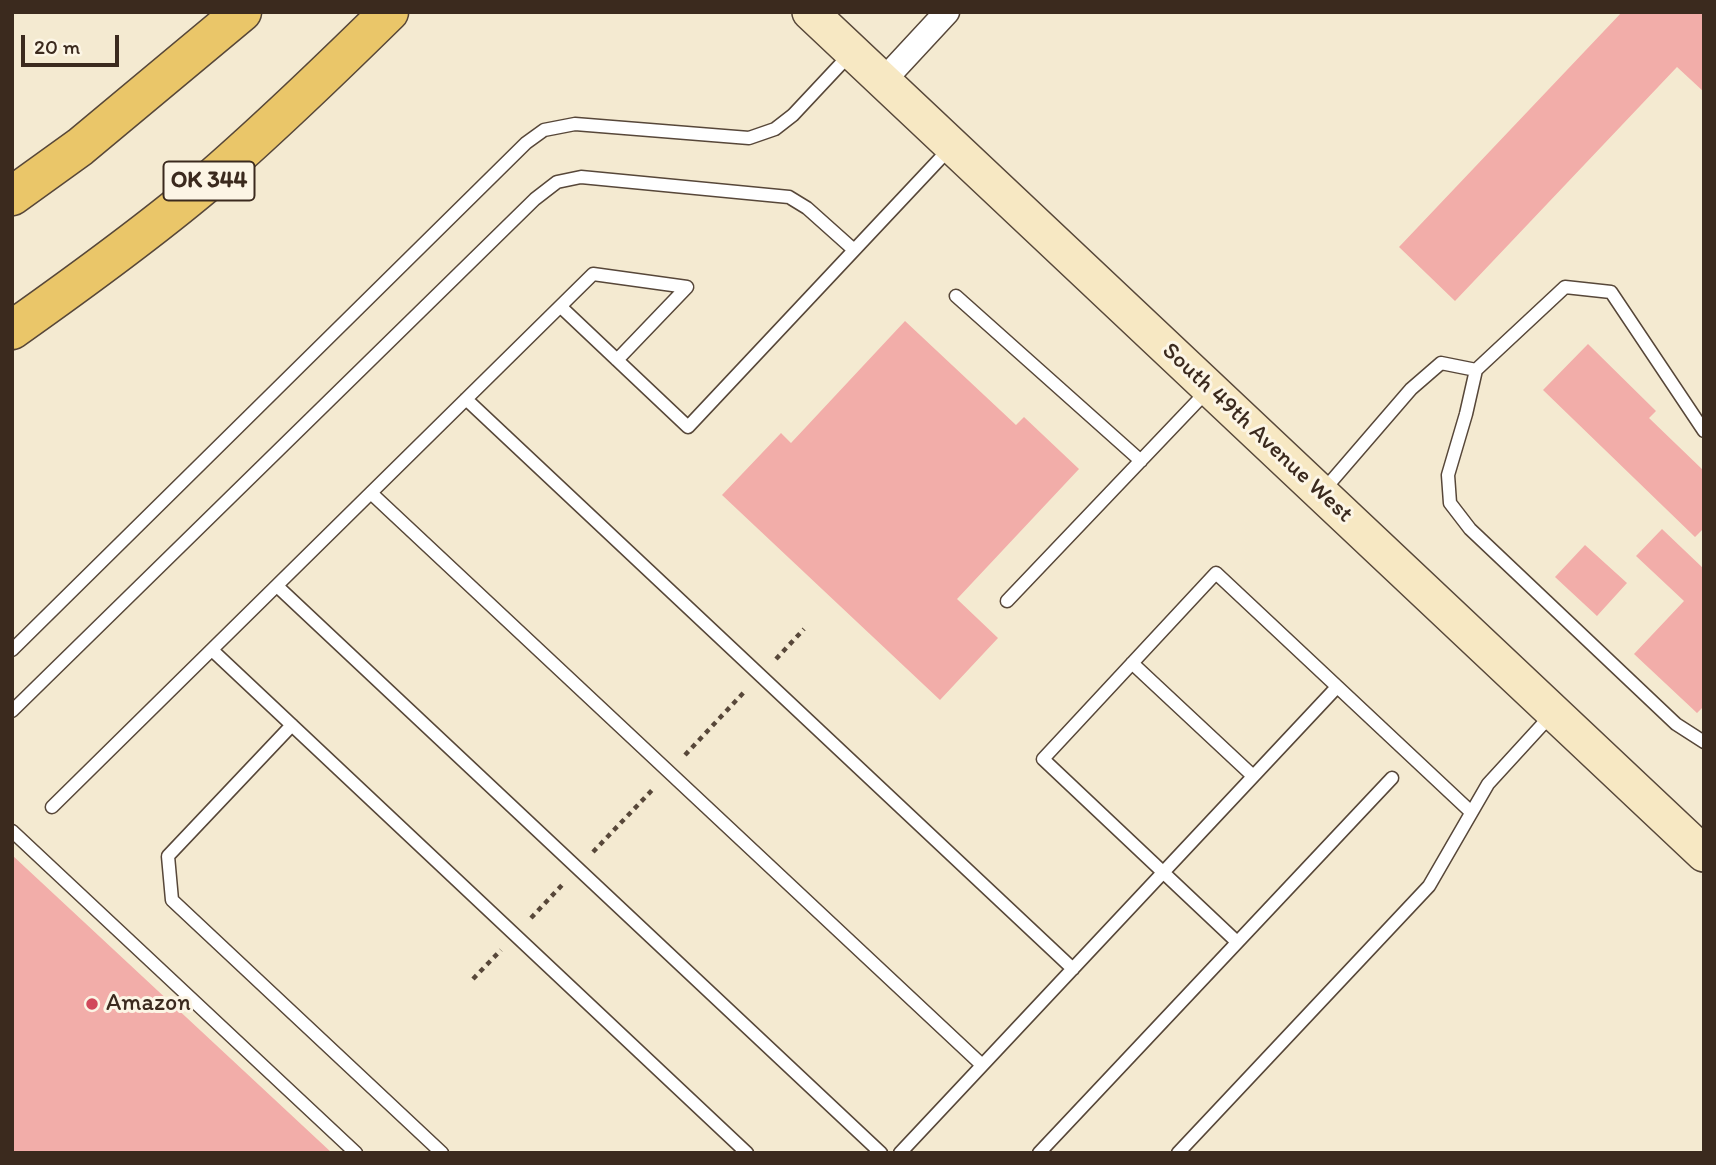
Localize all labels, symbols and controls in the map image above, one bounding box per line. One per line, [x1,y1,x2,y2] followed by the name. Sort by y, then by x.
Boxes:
[24,21,122,65] scale bar
[34,34,80,59] text: 20 m
[164,162,255,200] road number: OK 344
[1156,337,1358,529] street label: South 49th Avenue West
[106,990,191,1018] place label: Amazon
[84,996,100,1012] marker: Amazon

